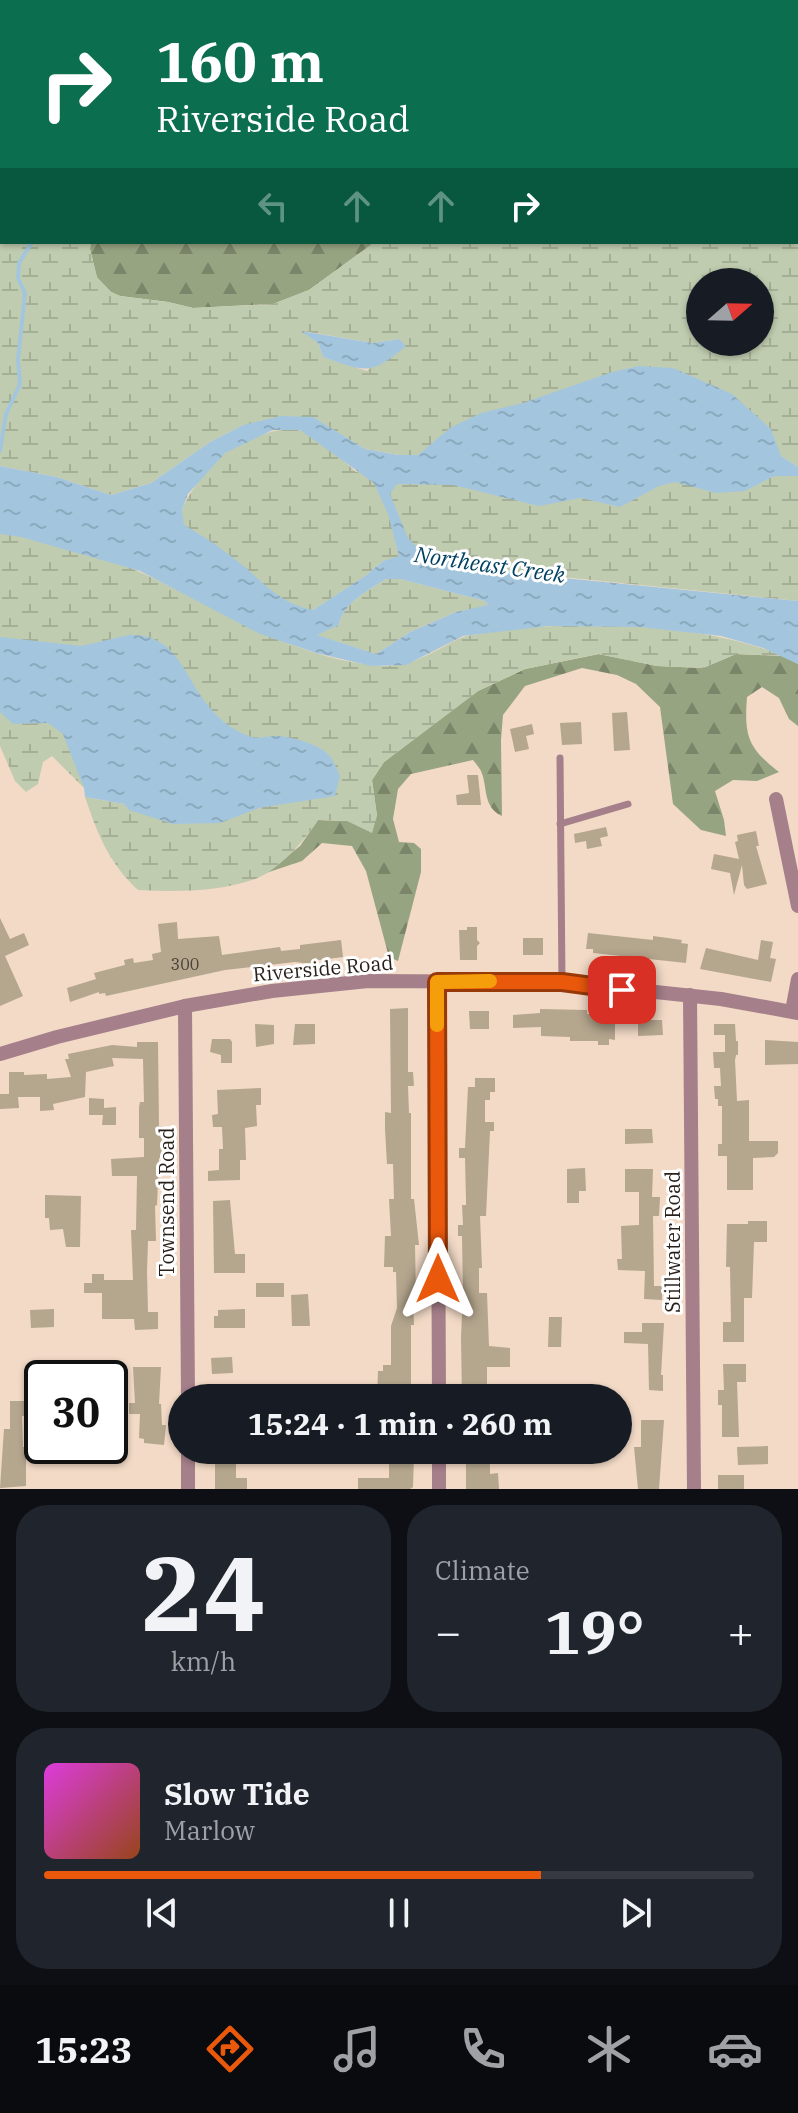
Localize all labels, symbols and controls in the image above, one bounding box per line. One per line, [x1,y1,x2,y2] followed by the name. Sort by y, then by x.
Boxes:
[156,25,324,97] text: 160 m
[24,32,128,136] icon: right
[156,95,410,142] text: Riverside Road
[251,184,295,228] icon: left
[335,184,379,228] icon: ahead
[419,184,463,228] icon: ahead
[503,184,547,228] icon: right
[686,268,774,356] north arrow
[686,268,774,356] map controls
[412,539,567,589] water label: Northeast Creek
[252,948,394,988] street label: Riverside Road
[171,954,199,974] house number: 300
[588,956,656,1024] pin
[600,968,644,1012] icon: arrive
[153,1127,180,1277] street label: Townsend Road
[659,1171,686,1313] street label: Stillwater Road
[396,1237,480,1321] position arrow
[24,1360,128,1464] speed limit sign: 30
[248,1404,552,1443] text: 15:24 · 1 min · 260 m
[141,1524,266,1660] text: 24
[435,1553,530,1587] text: Climate
[544,1592,645,1671] text: 19°
[435,1603,461,1660] text: −
[728,1603,754,1660] text: +
[171,1644,236,1678] text: km/h
[164,1774,310,1813] text: Slow Tide
[164,1813,255,1847] text: Marlow
[140,1891,184,1935] icon: previous
[377,1891,421,1935] icon: pause
[614,1891,658,1935] icon: next
[202,2021,258,2077] icon: directions
[329,2021,385,2077] icon: music
[455,2021,511,2077] icon: phone
[581,2021,637,2077] icon: climate
[707,2021,763,2077] icon: car
[35,2026,132,2073] text: 15:23

